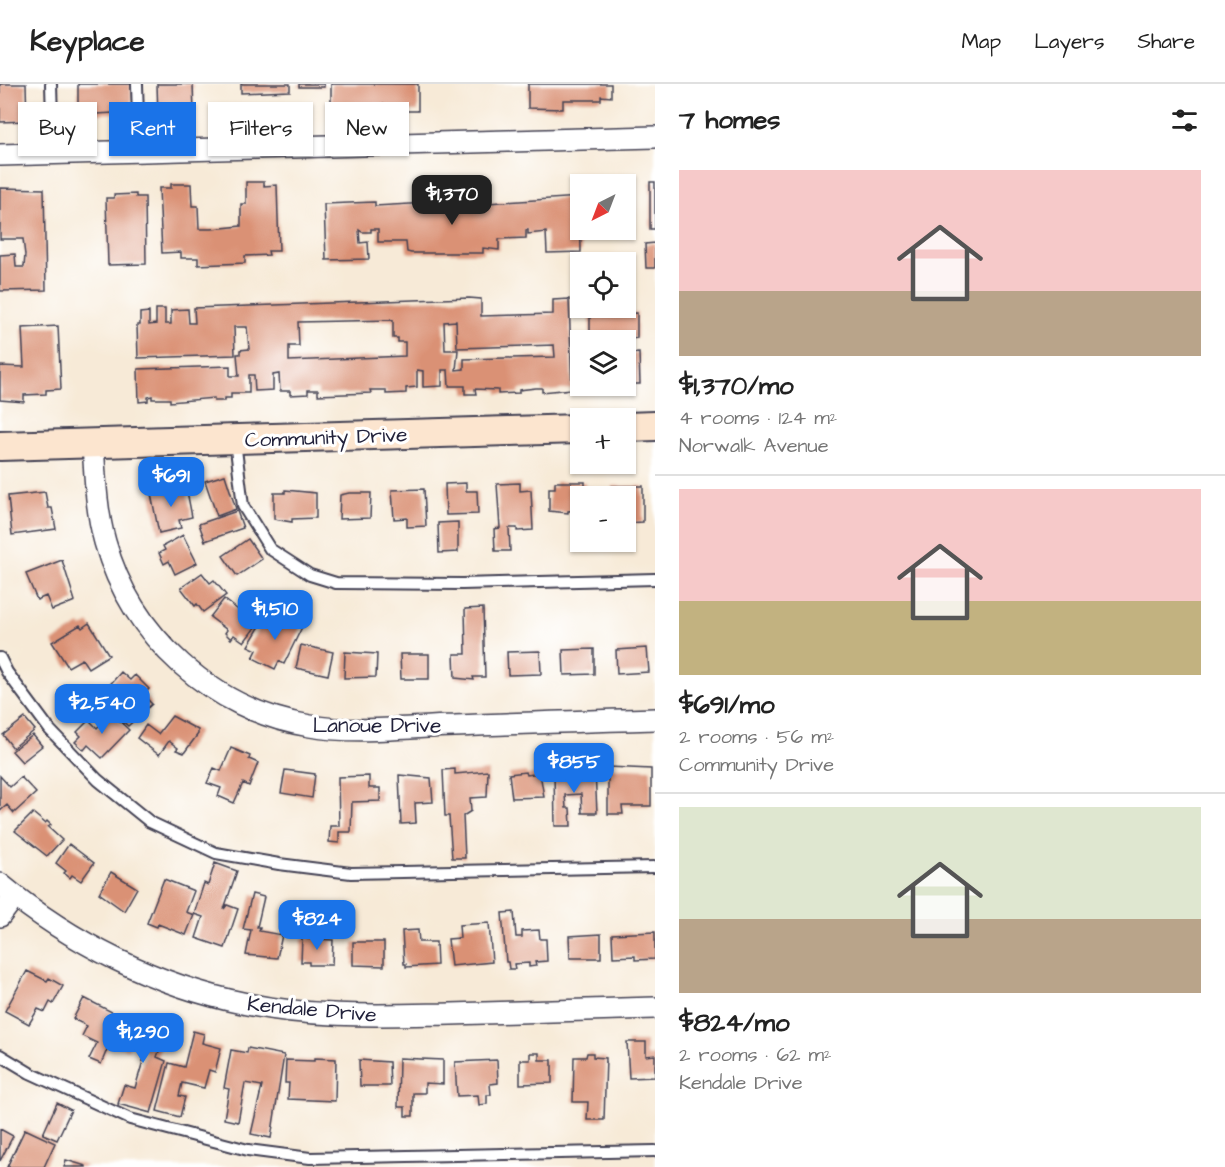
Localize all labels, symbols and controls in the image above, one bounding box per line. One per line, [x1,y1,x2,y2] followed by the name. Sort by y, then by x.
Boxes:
[30,22,145,61] text: Keyplace
[961,27,1001,56] text: Map
[1034,27,1104,56] text: Layers
[1137,27,1195,56] text: Share
[18,102,97,156] chip: Buy
[109,102,196,156] chip: Rent
[208,102,313,156] chip: Filters
[325,102,409,156] chip: New
[679,102,780,138] text: 7 homes
[1168,104,1201,137] icon: filters
[570,174,636,240] north arrow
[570,174,636,552] map controls
[403,175,501,226] pin: $1,370
[426,180,478,208] text: $1,370
[886,209,994,317] icon: home
[570,252,636,318] button: locate
[570,330,636,396] button: layers
[679,368,794,404] text: $1,370/mo
[679,404,837,432] text: 4 rooms · 124 m²
[570,408,636,474] button: +
[244,420,408,457] street label: Community Drive
[679,432,829,460] text: Norwalk Avenue
[135,457,207,508] pin: $691
[152,462,190,490] text: $691
[570,486,636,552] button: −
[886,528,994,636] icon: home
[226,590,324,641] pin: $1,510
[252,595,298,623] text: $1,510
[53,684,151,735] pin: $2,540
[679,687,775,723] text: $691/mo
[69,689,135,717] text: $2,540
[313,711,441,740] street label: Lanoue Drive
[679,723,834,751] text: 2 rooms · 56 m²
[538,743,610,794] pin: $855
[548,748,600,776] text: $855
[679,751,834,779] text: Community Drive
[886,846,994,954] icon: home
[281,900,353,951] pin: $824
[292,905,342,933] text: $824
[246,989,378,1030] street label: Kendale Drive
[679,1005,790,1041] text: $824/mo
[94,1013,192,1064] pin: $1,290
[117,1018,169,1046] text: $1,290
[679,1041,831,1069] text: 2 rooms · 62 m²
[679,1069,803,1097] text: Kendale Drive

